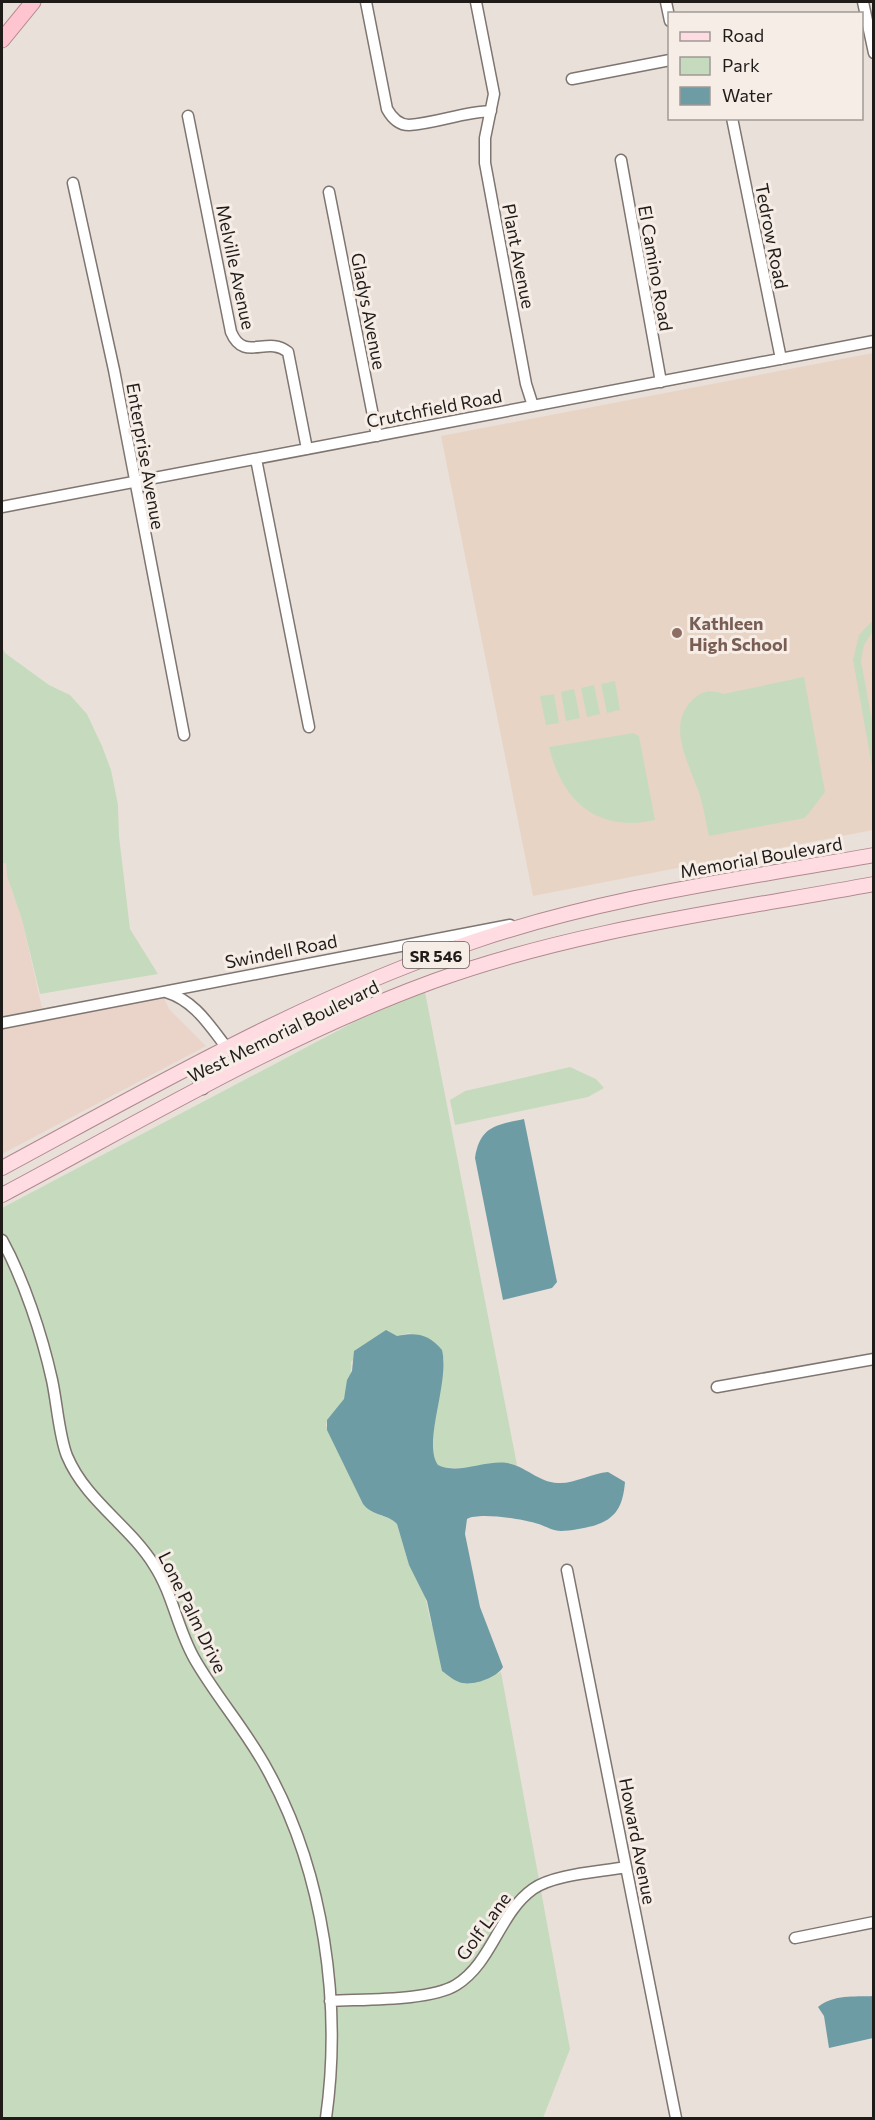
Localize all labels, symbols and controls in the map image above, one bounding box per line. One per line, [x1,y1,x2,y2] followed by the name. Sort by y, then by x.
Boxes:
[668,12,863,120] legend
[722,24,764,46] text: Road
[722,54,760,76] text: Park
[722,84,773,106] text: Water
[751,181,793,291] street label: Tedrow Road
[212,202,260,332] street label: Melville Avenue
[498,202,540,310] street label: Plant Avenue
[634,203,678,333] street label: El Camino Road
[347,251,391,371] street label: Gladys Avenue
[122,381,170,531] street label: Enterprise Avenue
[364,384,504,432] street label: Crutchfield Road
[689,612,788,655] place label: Kathleen High School
[670,626,684,640] marker: Kathleen High School
[678,832,844,882] street label: Memorial Boulevard
[223,929,339,973] street label: Swindell Road
[403,942,469,968] road number: SR 546
[184,975,382,1087] street label: West Memorial Boulevard
[154,1548,232,1676] street label: Lone Palm Drive
[615,1776,661,1906] street label: Howard Avenue
[451,1888,515,1964] street label: Golf Lane

